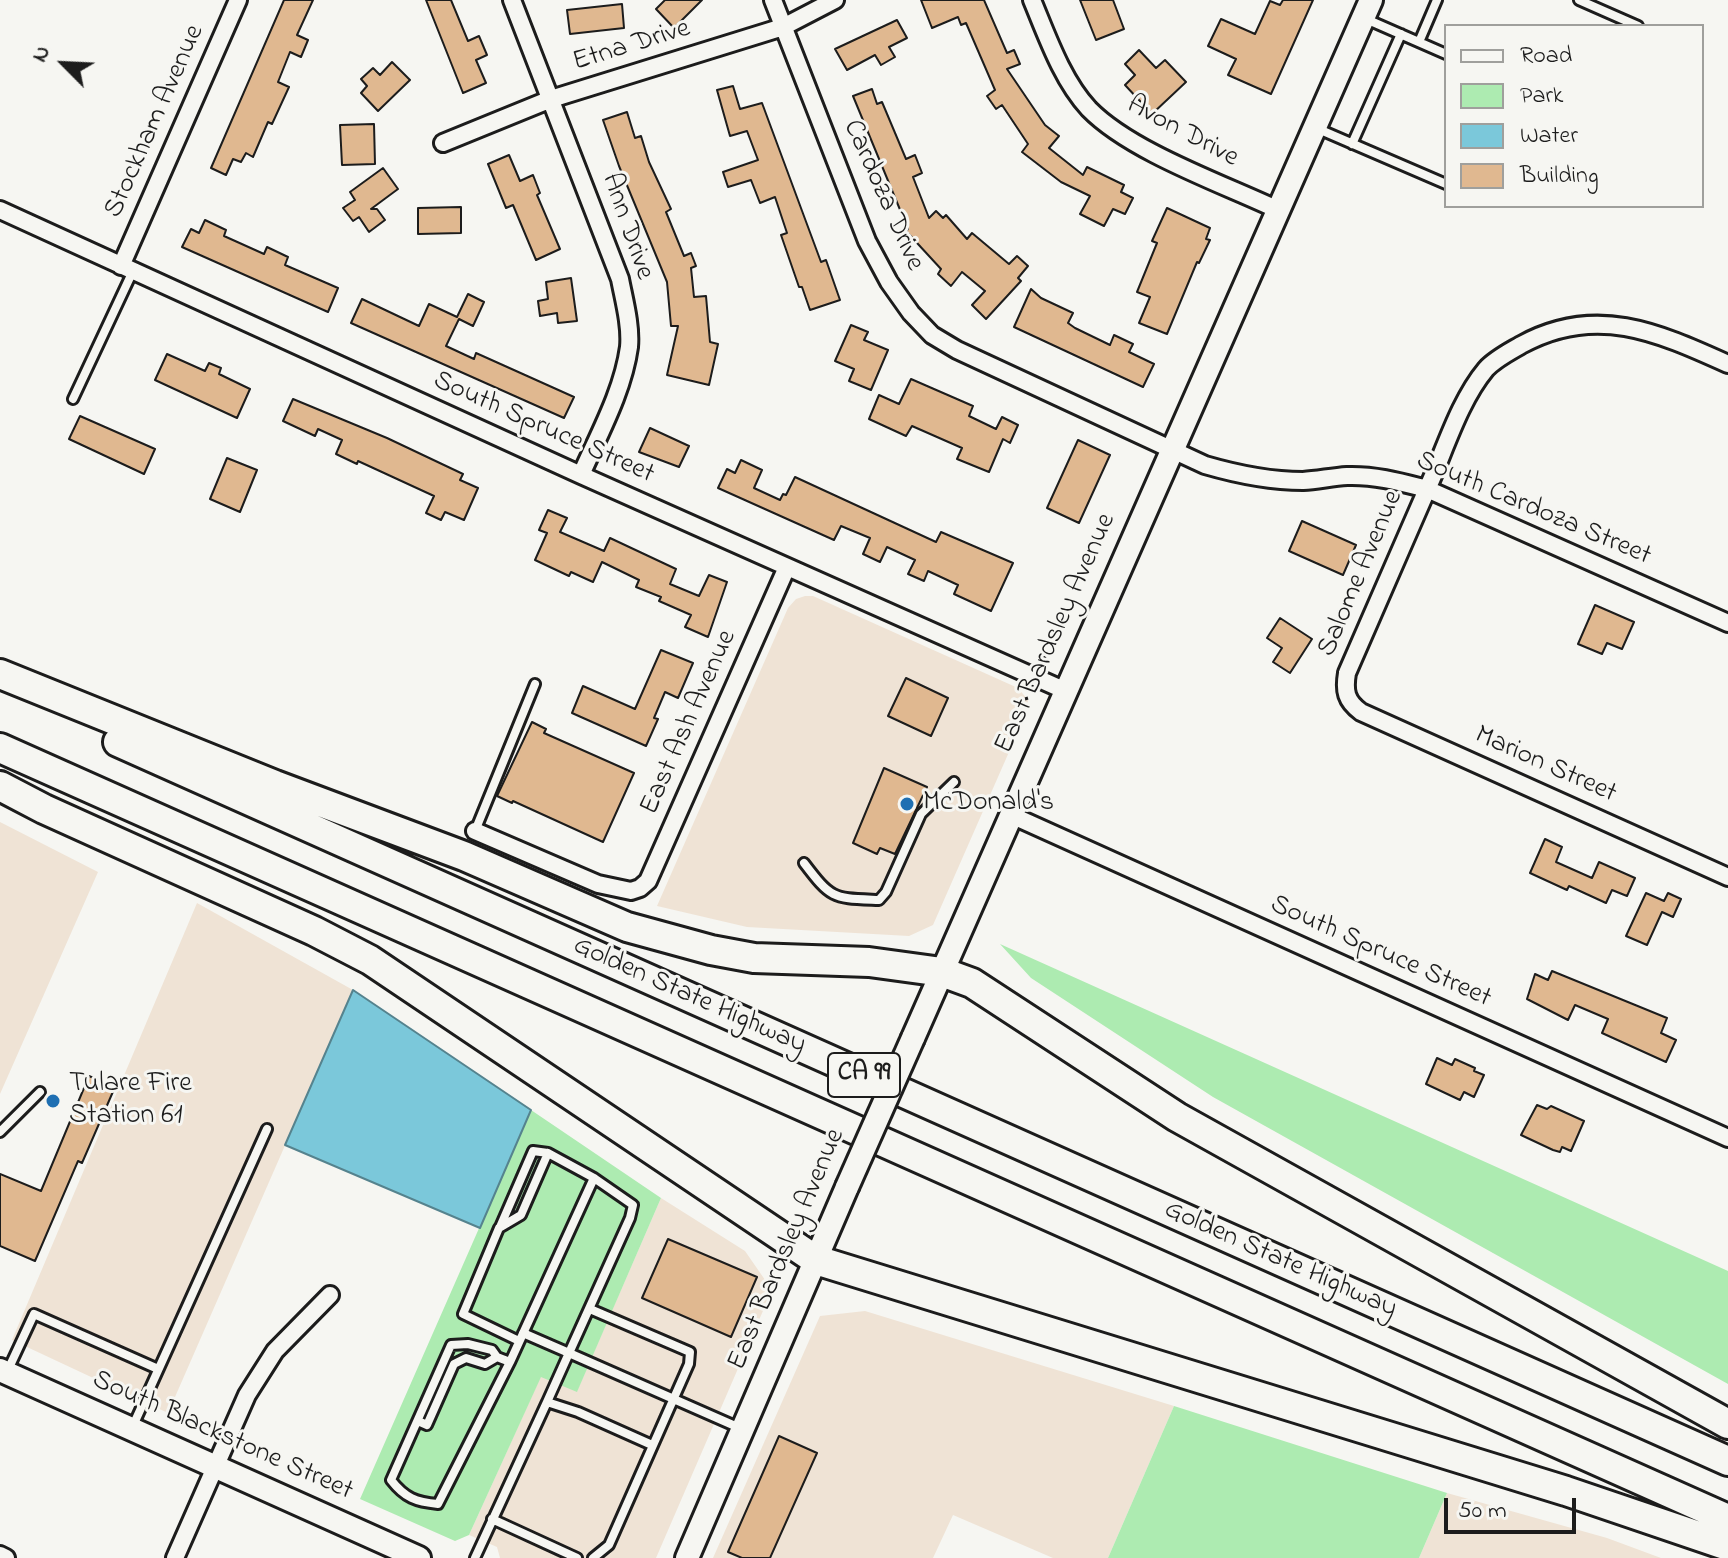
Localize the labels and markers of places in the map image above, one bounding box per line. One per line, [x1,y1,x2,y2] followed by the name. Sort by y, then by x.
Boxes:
[923,787,1054,821] place label: McDonald's
[898,795,916,813] marker: McDonald's
[69,1068,192,1134] place label: Tulare Fire Station 61
[44,1092,62,1110] marker: Tulare Fire Station 61

